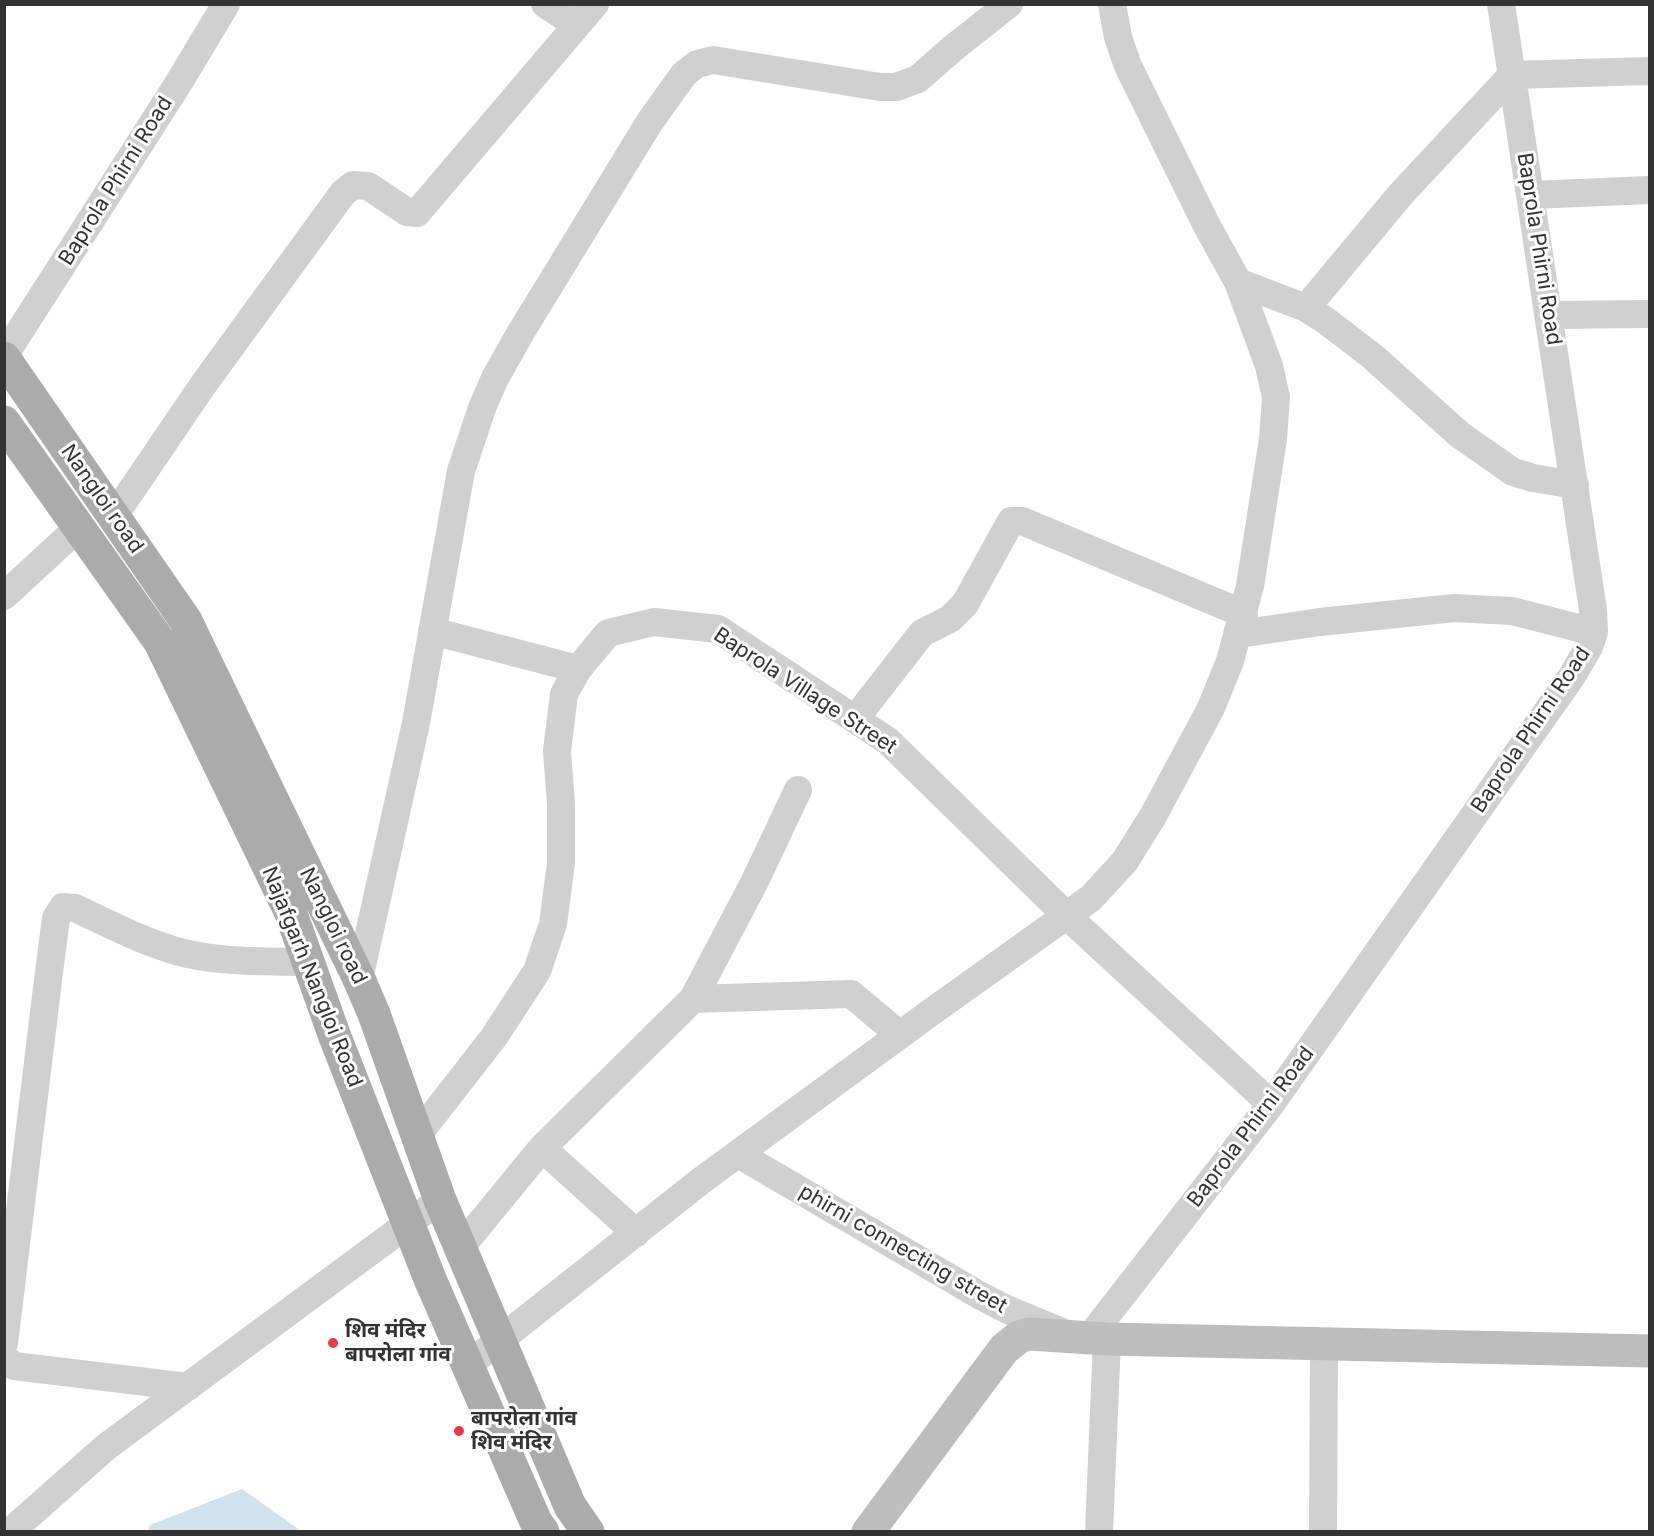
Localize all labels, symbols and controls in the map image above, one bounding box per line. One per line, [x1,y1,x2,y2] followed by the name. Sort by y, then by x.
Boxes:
[54,92,178,270] street label: Baprola Phirni Road
[1511,151,1567,347] street label: Baprola Phirni Road
[55,440,149,558] street label: Nangloi road
[709,622,901,760] street label: Baprola Village Street
[1466,642,1596,818] street label: Baprola Phirni Road
[256,863,368,1091] street label: Najafgarh Nangloi Road
[294,864,372,988] street label: Nangloi road
[1182,1042,1320,1212] street label: Baprola Phirni Road
[795,1179,1011,1319] street label: phirni connecting street
[345,1318,451,1368] place label: शिव मंदिर बापरोला गांव
[326,1336,340,1350] marker: शिव मंदिर बापरोला गांव
[471,1406,577,1456] place label: बापरोला गांव शिव मंदिर
[452,1424,466,1438] marker: बापरोला गांव शिव मंदिर

